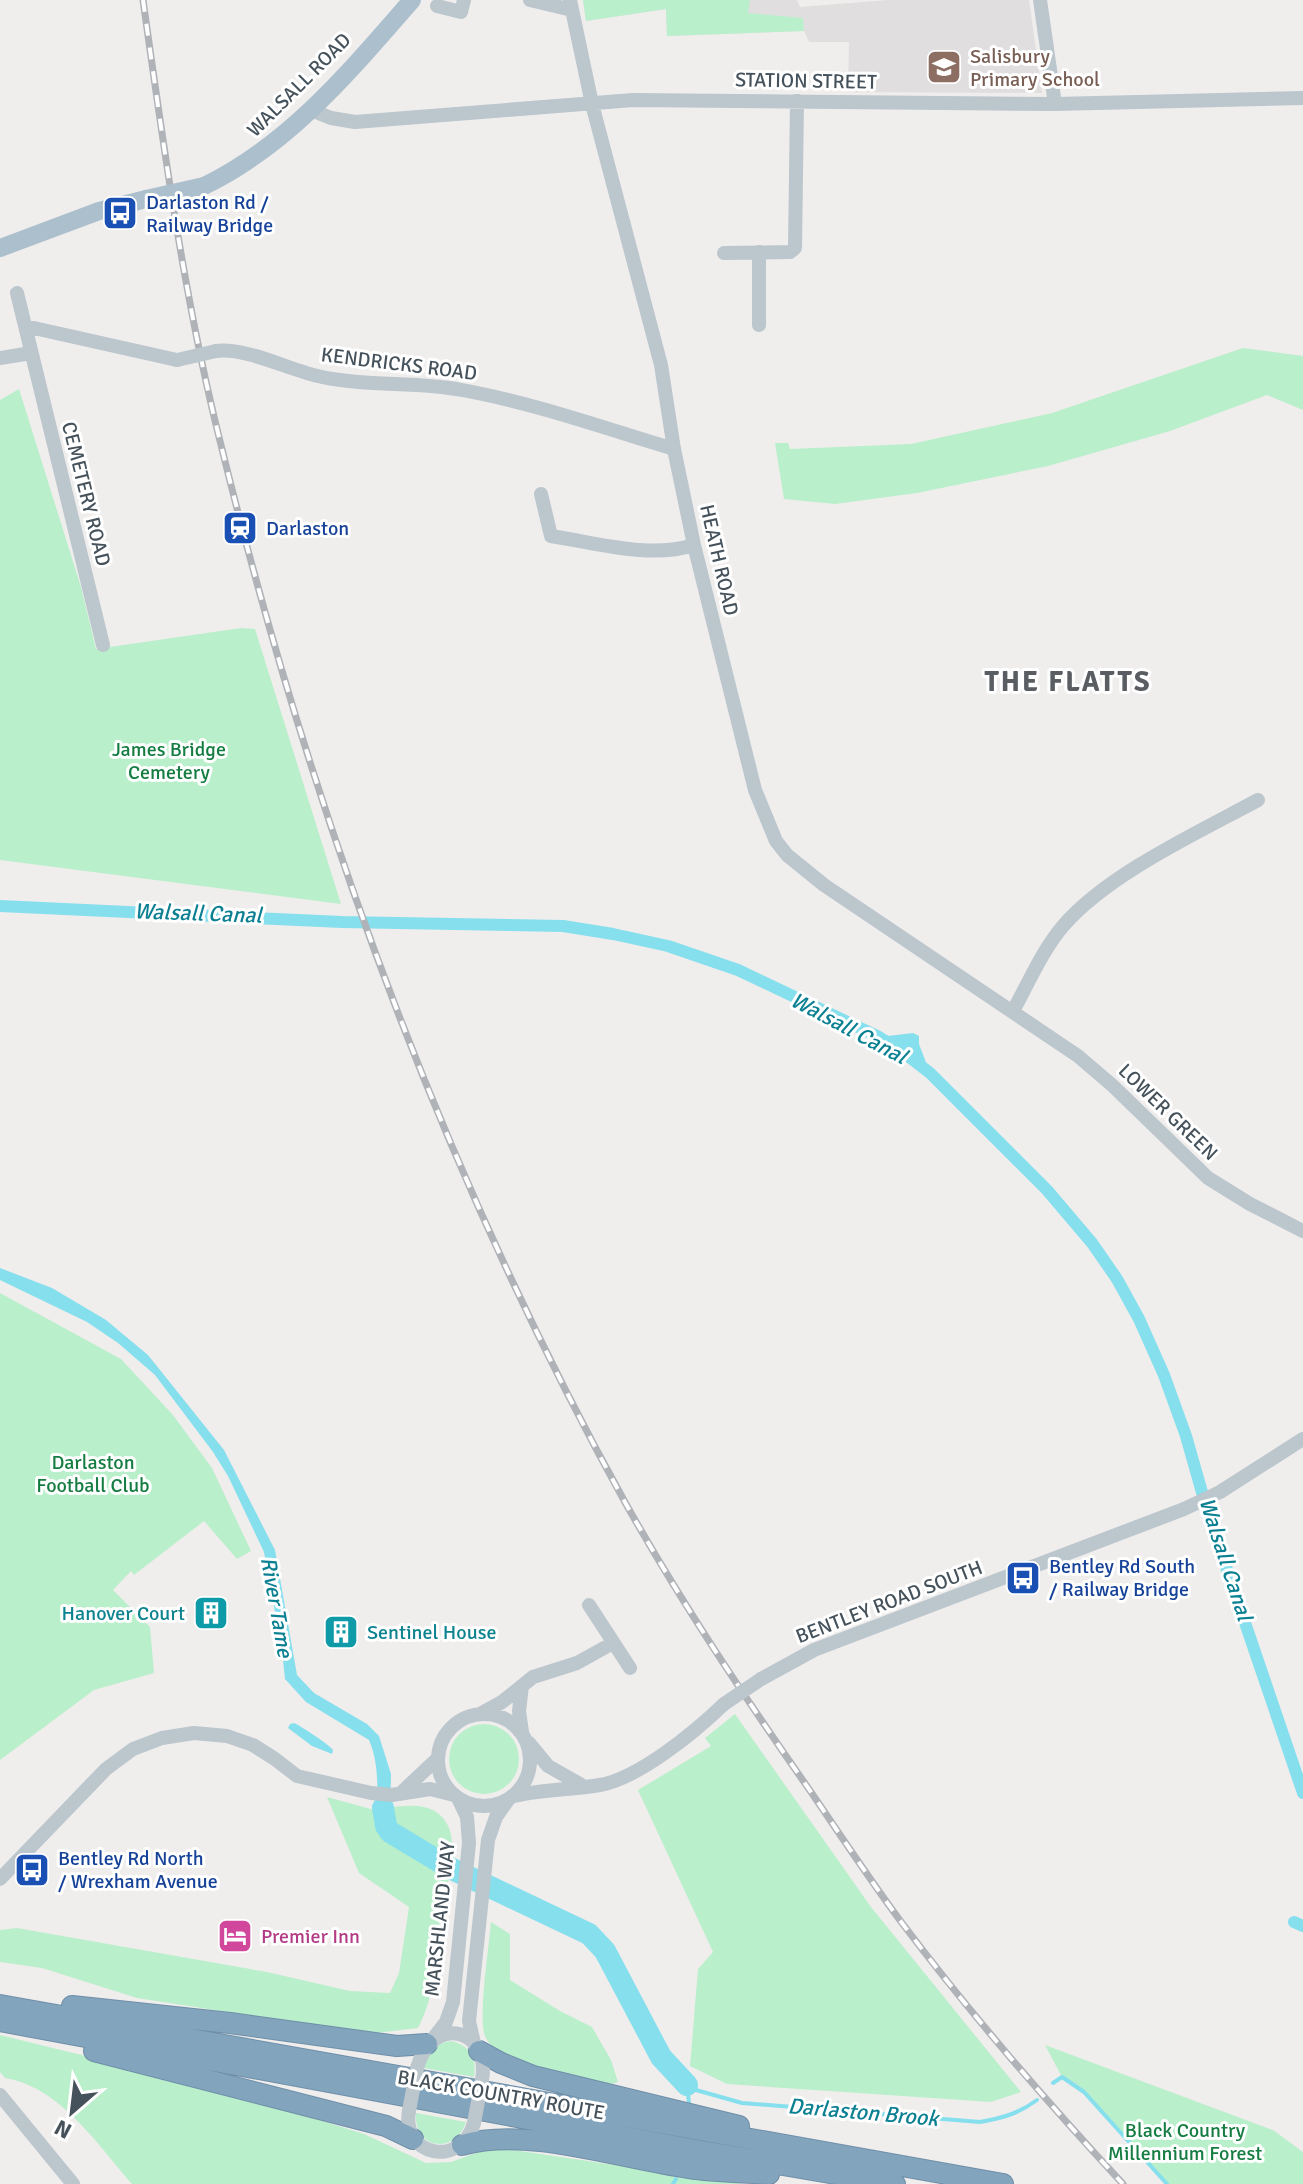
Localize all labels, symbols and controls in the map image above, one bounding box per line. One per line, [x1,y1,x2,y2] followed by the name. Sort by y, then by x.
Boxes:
[242,28,356,142] street label: WALSALL ROAD
[970,44,1100,92] place label: Salisbury Primary School
[925,48,963,86] school or university icon: Salisbury Primary School
[735,67,877,95] street label: STATION STREET
[146,190,273,238] place label: Darlaston Rd / Railway Bridge
[101,194,139,232] bus stop icon: Darlaston Rd / Railway Bridge
[320,342,478,386] street label: KENDRICKS ROAD
[56,419,116,569] street label: CEMETERY ROAD
[694,502,744,618] street label: HEATH ROAD
[221,509,259,547] station icon: Darlaston
[266,516,349,541] place label: Darlaston
[985,665,1152,699] district label: THE FLATTS
[112,737,226,785] park label: James Bridge Cemetery
[134,897,264,929] water label: Walsall Canal
[786,986,913,1071] water label: Walsall Canal
[1113,1058,1223,1166] street label: LOWER GREEN
[36,1450,150,1498] park label: Darlaston Football Club
[1193,1494,1259,1625] water label: Walsall Canal
[1049,1554,1195,1602] place label: Bentley Rd South / Railway Bridge
[255,1555,299,1660] water label: River Tame
[792,1555,986,1649] street label: BENTLEY ROAD SOUTH
[1004,1559,1042,1597] bus stop icon: Bentley Rd South / Railway Bridge
[192,1594,230,1632] building icon: Hanover Court
[62,1601,185,1626] place label: Hanover Court
[322,1613,360,1651] building icon: Sentinel House
[367,1620,496,1645] place label: Sentinel House
[419,1840,461,1998] street label: MARSHLAND WAY
[58,1846,218,1894] place label: Bentley Rd North / Wrexham Avenue
[13,1851,51,1889] bus stop icon: Bentley Rd North / Wrexham Avenue
[216,1917,254,1955] hotel icon: Premier Inn
[261,1924,360,1949] place label: Premier Inn
[395,2064,607,2126] street label: BLACK COUNTRY ROUTE
[32,2072,112,2152] north arrow
[787,2092,941,2132] water label: Darlaston Brook
[50,2114,76,2145] text: N
[1108,2118,1262,2166] park label: Black Country Millennium Forest

